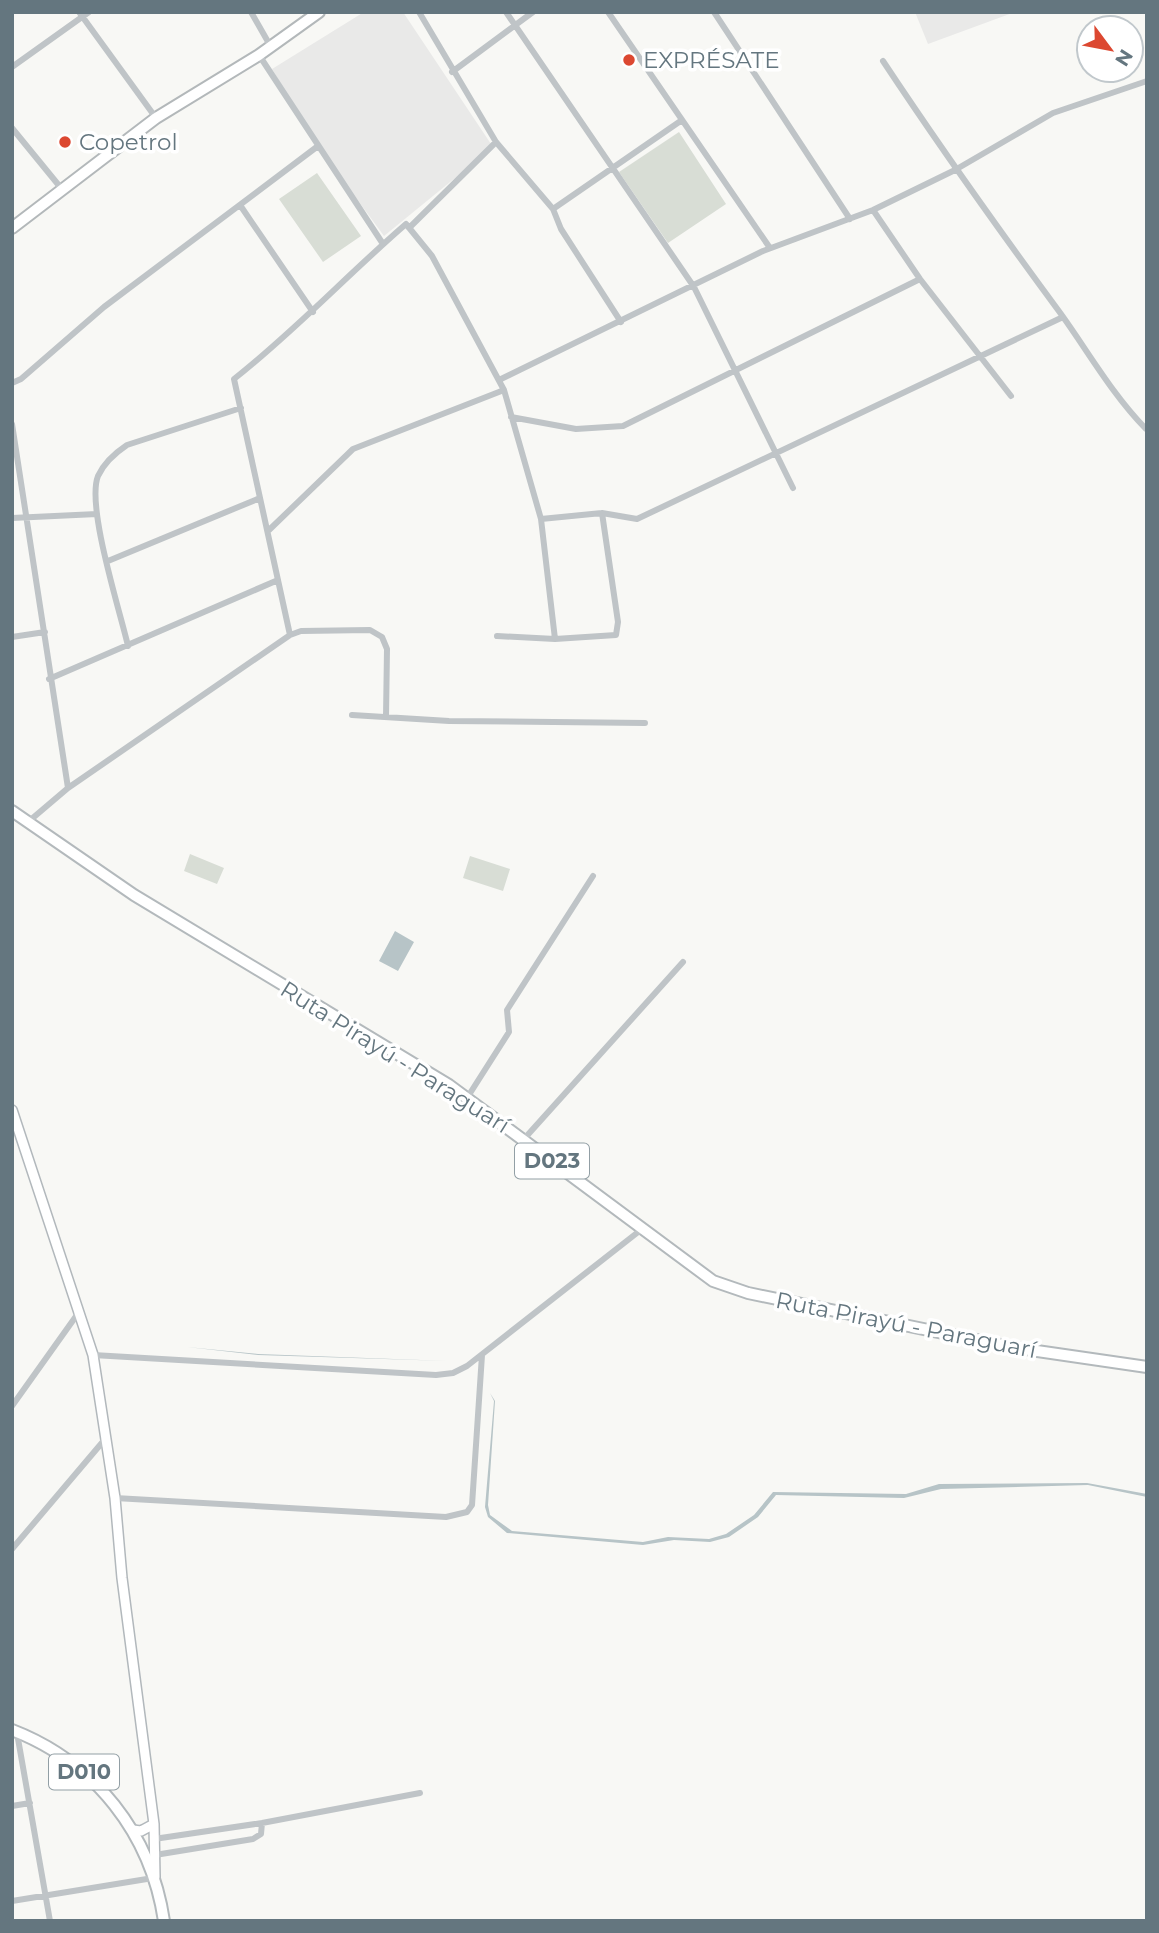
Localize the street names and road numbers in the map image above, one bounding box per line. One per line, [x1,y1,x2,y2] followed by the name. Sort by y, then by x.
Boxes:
[275,975,515,1140] street label: Ruta Pirayú - Paraguarí
[515,1144,589,1178] road number: D023
[773,1286,1040,1364] street label: Ruta Pirayú - Paraguarí
[49,1754,119,1790] road number: D010

